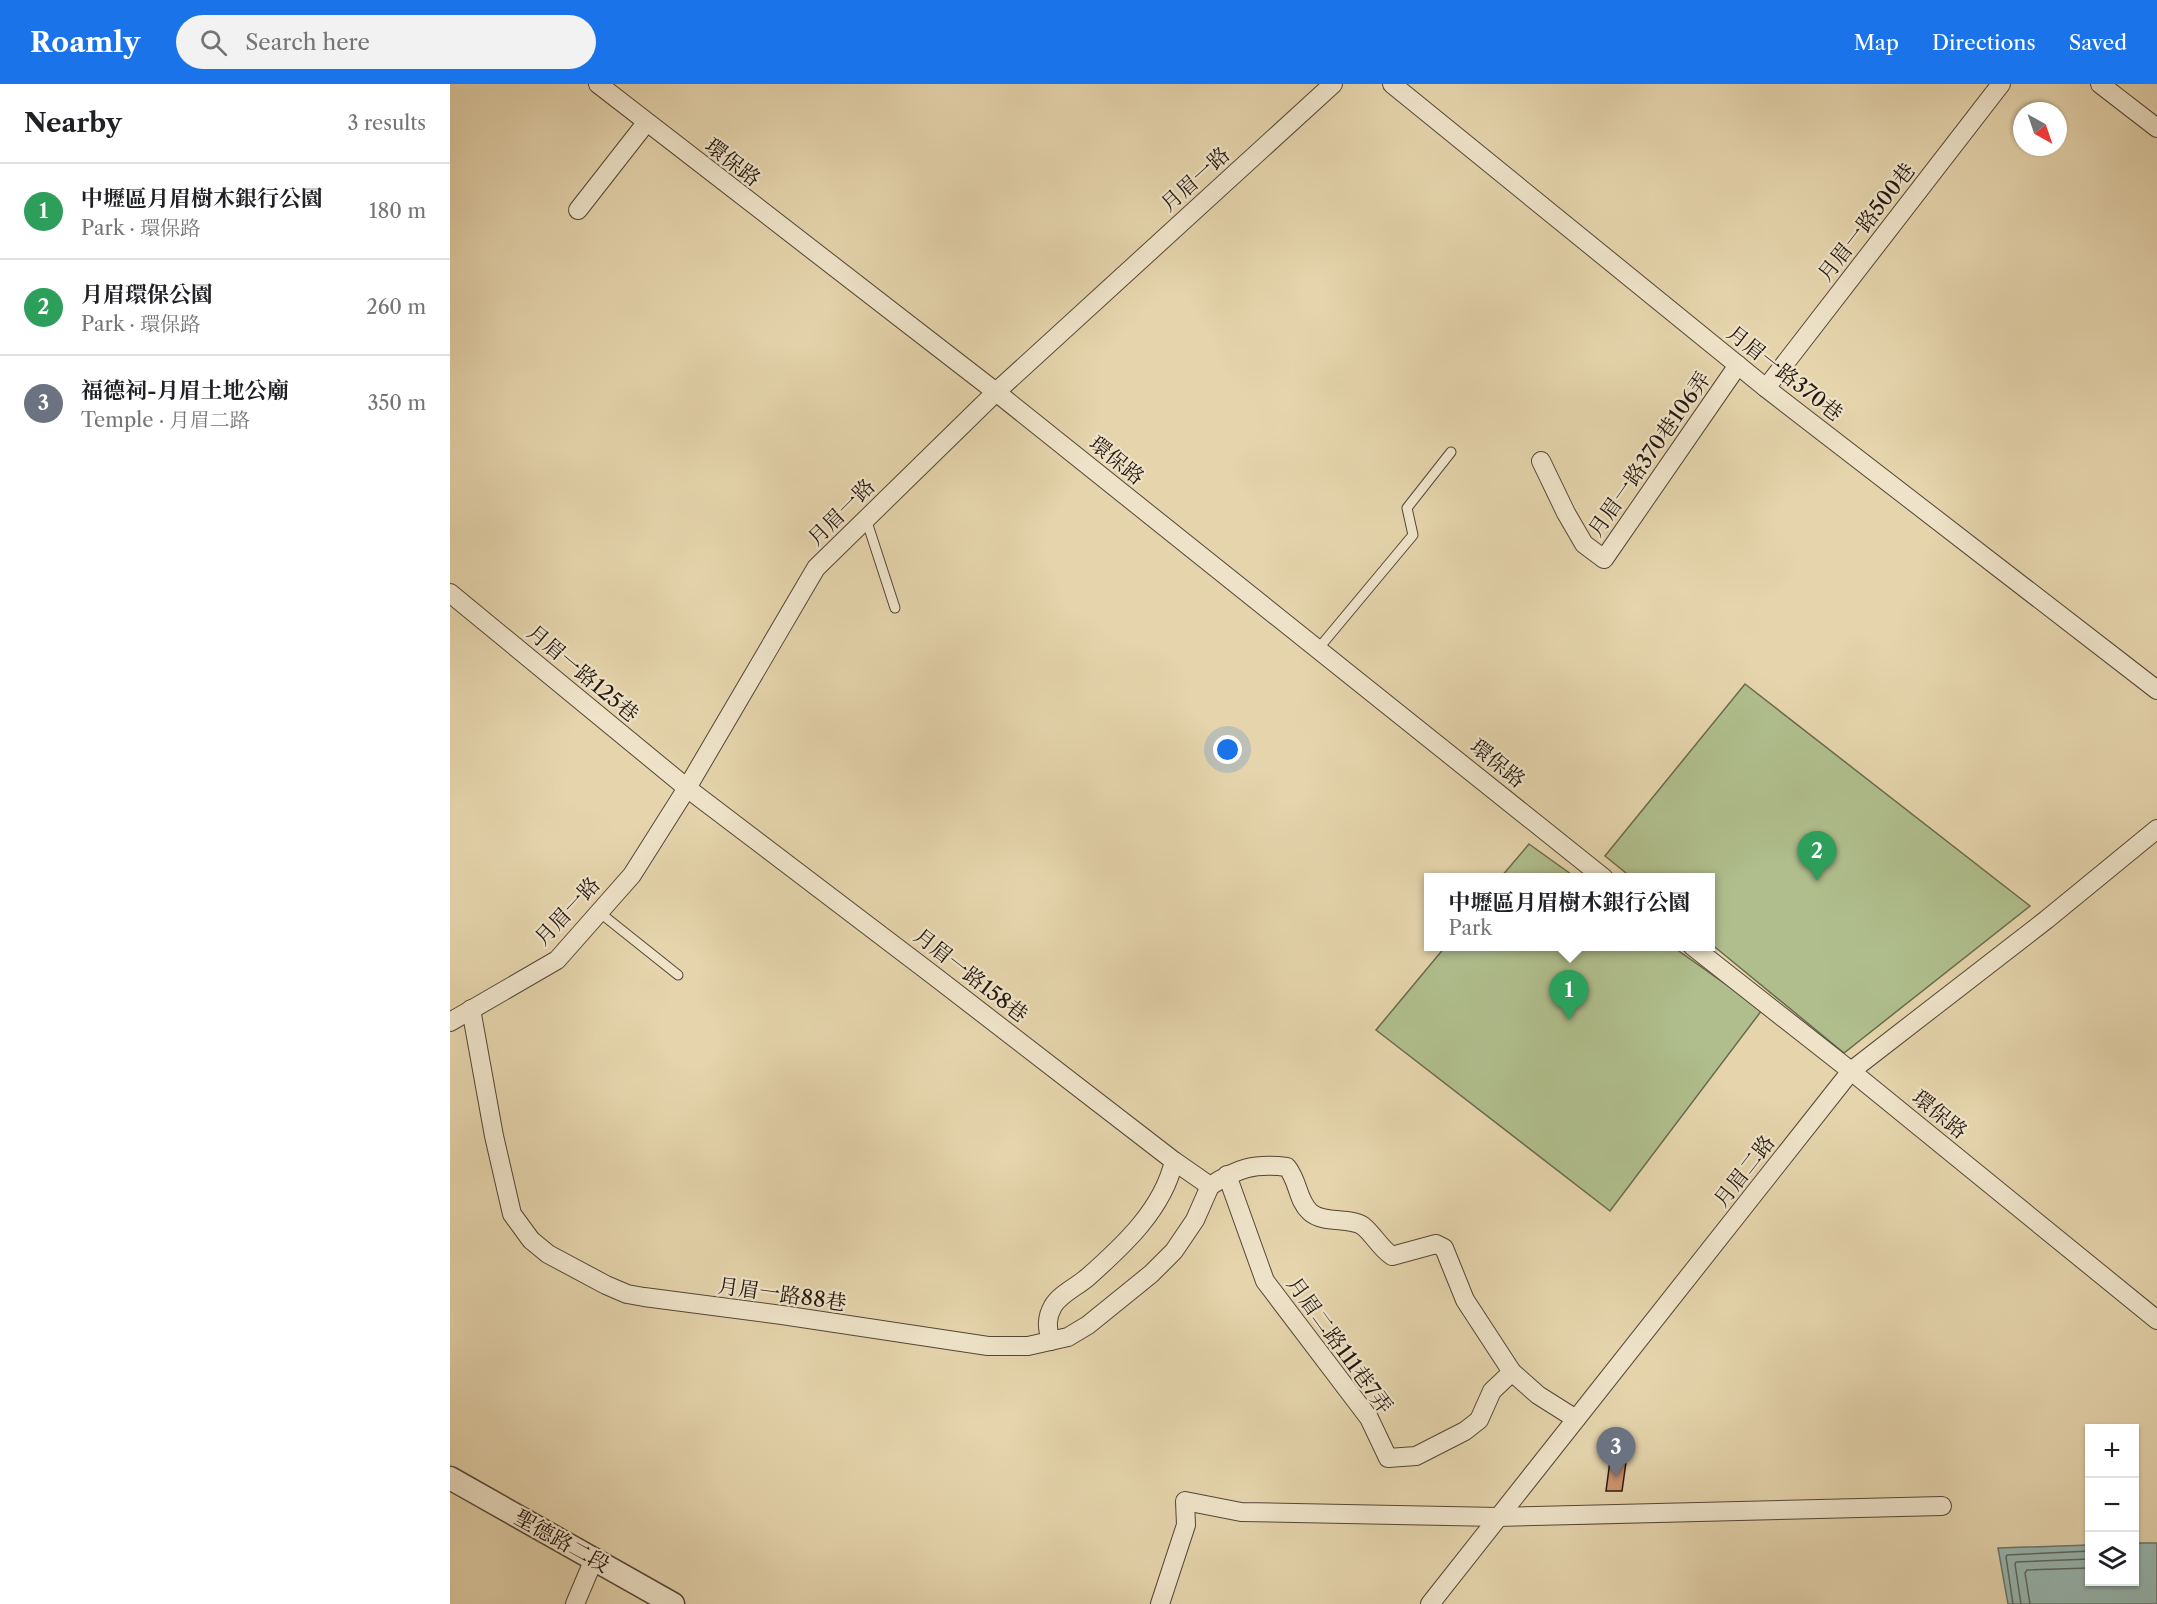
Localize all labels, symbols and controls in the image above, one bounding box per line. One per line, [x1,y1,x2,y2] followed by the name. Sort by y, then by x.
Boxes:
[176,15,596,69] search box
[30,25,140,59] text: Roamly
[197,26,230,59] icon: search
[245,29,370,56] text: Search here
[1854,30,1899,55] text: Map
[1932,30,2036,55] text: Directions
[2069,30,2127,55] text: Saved
[2013,102,2067,156] north arrow
[24,107,122,139] text: Nearby
[348,111,426,135] text: 3 results
[700,133,766,191] street label: 環保路
[1155,142,1235,216] street label: 月眉一路
[1812,158,1920,286] street label: 月眉一路500巷
[81,185,323,212] text: 中壢區月眉樹木銀行公園
[39,199,48,223] text: 1
[369,199,426,223] text: 180 m
[81,216,200,240] text: Park · 環保路
[81,281,213,308] text: 月眉環保公園
[38,295,49,319] text: 2
[366,295,426,319] text: 260 m
[81,312,200,336] text: Park · 環保路
[1722,320,1848,426] street label: 月眉一路370巷
[1583,367,1715,541] street label: 月眉一路370巷106弄
[81,377,289,404] text: 福德祠-月眉土地公廟
[38,391,49,415] text: 3
[368,391,426,415] text: 350 m
[81,408,250,432] text: Temple · 月眉二路
[1085,430,1149,490] street label: 環保路
[802,473,880,551] street label: 月眉一路
[522,619,644,727] street label: 月眉一路125巷
[1466,733,1530,793] street label: 環保路
[1213,735,1242,764] your location
[1798,832,1836,881] pin: 2
[529,872,605,950] street label: 月眉一路
[1424,873,1715,951] popup
[1448,889,1691,916] text: 中壢區月眉樹木銀行公園
[1448,916,1492,940] text: Park
[909,923,1033,1027] street label: 月眉一路158巷
[1550,970,1588,1020] pin: 1
[1908,1084,1972,1144] street label: 環保路
[1708,1130,1780,1212] street label: 月眉二路
[1282,1272,1398,1418] street label: 月眉二路111巷7弄
[716,1273,848,1315] street label: 月眉一路88巷
[2085,1424,2139,1586] map controls
[2085,1424,2139,1478] button: +
[1596,1428,1636,1477] pin: 3
[2085,1478,2139,1532] button: −
[510,1505,614,1577] street label: 聖德路二段
[2085,1532,2139,1586] button: layers

